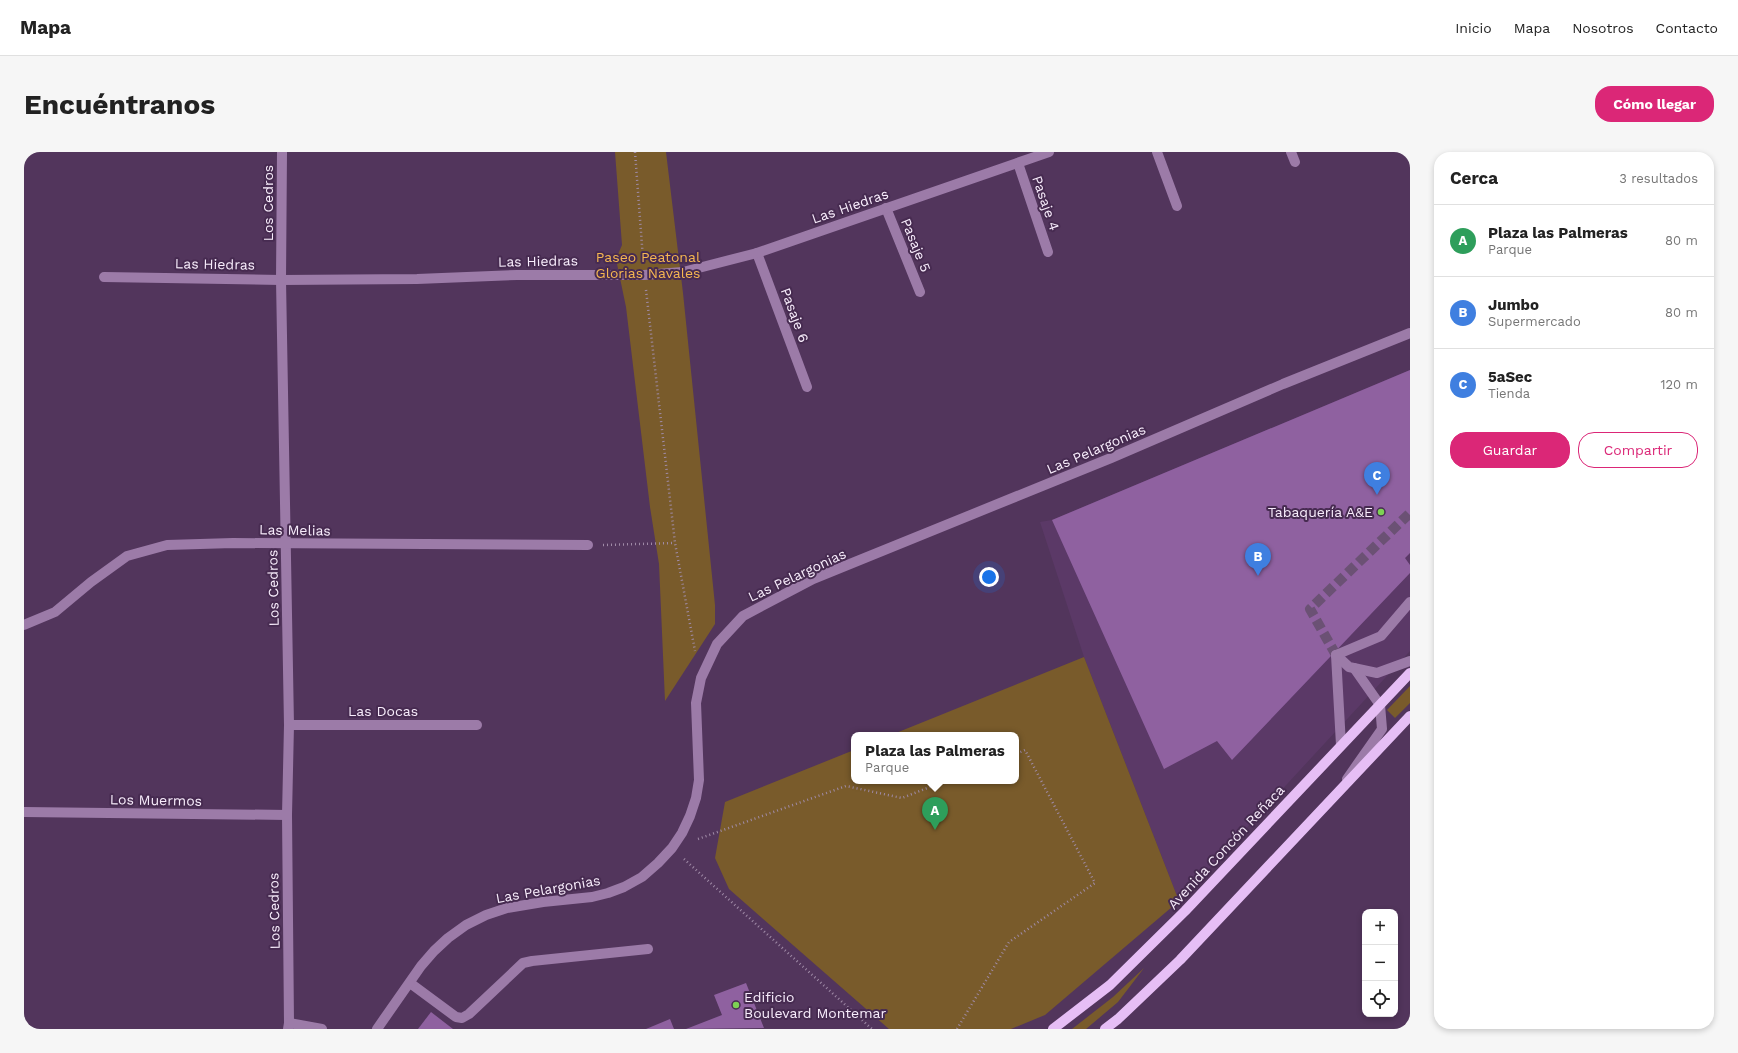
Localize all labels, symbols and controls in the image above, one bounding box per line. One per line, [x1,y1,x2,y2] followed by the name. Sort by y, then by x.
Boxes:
[20,16,71,39] text: Mapa
[1455,20,1492,36] text: Inicio
[1514,20,1550,36] text: Mapa
[1572,20,1634,36] text: Nosotros
[1656,20,1718,36] text: Contacto
[1595,86,1714,122] button: Cómo llegar
[24,88,215,121] text: Encuéntranos
[260,165,276,241] street label: Los Cedros
[1450,168,1498,188] text: Cerca
[1619,171,1698,186] text: 3 resultados
[1029,173,1063,233] street label: Pasaje 4
[810,185,890,227] street label: Las Hiedras
[898,216,934,274] street label: Pasaje 5
[1488,224,1628,242] text: Plaza las Palmeras
[1459,233,1467,248] text: A
[1665,233,1698,248] text: 80 m
[1488,242,1532,257] text: Parque
[596,249,701,281] park label: Paseo Peatonal Glorias Navales
[498,252,578,270] street label: Las Hiedras
[175,255,255,273] street label: Las Hiedras
[778,286,812,344] street label: Pasaje 6
[1488,296,1539,314] text: Jumbo
[1459,305,1467,320] text: B
[1665,305,1698,320] text: 80 m
[1488,314,1581,329] text: Supermercado
[1488,368,1532,386] text: 5aSec
[1459,377,1467,392] text: C
[1660,377,1698,392] text: 120 m
[1488,386,1530,401] text: Tienda
[1044,421,1148,477] street label: Las Pelargonias
[1450,432,1570,468] button: Guardar
[1578,432,1698,468] button: Compartir
[1364,462,1390,495] pin: C
[1268,504,1373,520] place label: Tabaquería A&E
[1376,507,1386,517] marker: Tabaquería A&E
[259,521,331,539] street label: Las Melias
[1245,543,1271,576] pin: B
[746,545,848,605] street label: Las Pelargonias
[264,550,282,626] street label: Los Cedros
[979,567,999,587] your location
[348,703,418,719] street label: Las Docas
[851,732,1019,784] popup
[865,742,1005,760] text: Plaza las Palmeras
[865,760,909,775] text: Parque
[1164,782,1288,912] street label: Avenida Concón Reñaca
[110,791,202,809] street label: Los Muermos
[922,797,948,830] pin: A
[494,872,602,906] street label: Las Pelargonias
[265,873,283,949] street label: Los Cedros
[1362,909,1398,1017] map controls
[1362,909,1398,945] button: +
[1362,945,1398,981] button: −
[1362,981,1398,1017] button: locate
[744,989,886,1021] place label: Edificio Boulevard Montemar
[731,1000,741,1010] marker: Edificio Boulevard Montemar

